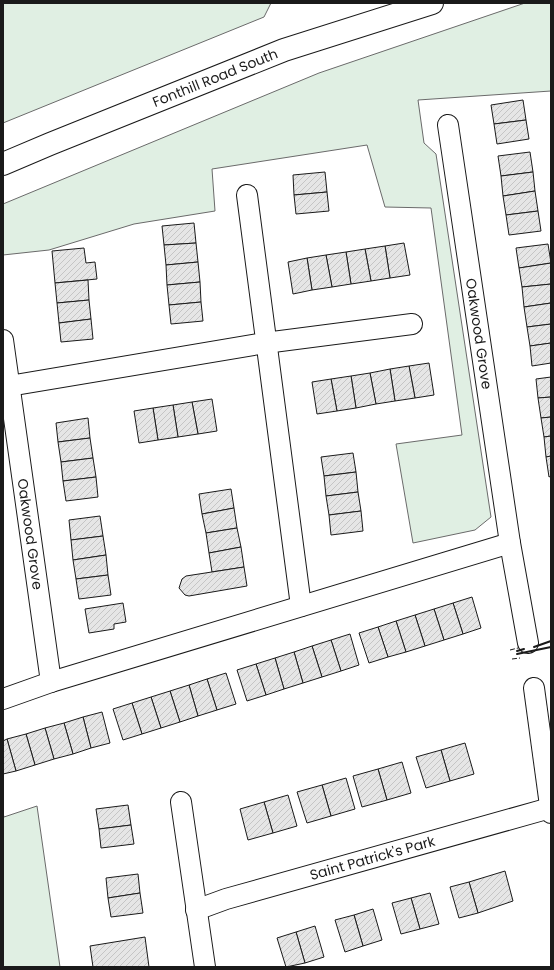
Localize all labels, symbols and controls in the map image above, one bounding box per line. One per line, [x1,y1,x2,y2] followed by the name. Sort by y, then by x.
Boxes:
[149,44,281,112] street label: Fonthill Road South
[461,277,497,391] street label: Oakwood Grove
[13,477,48,591] street label: Oakwood Grove
[307,831,438,885] street label: Saint Patrick's Park

